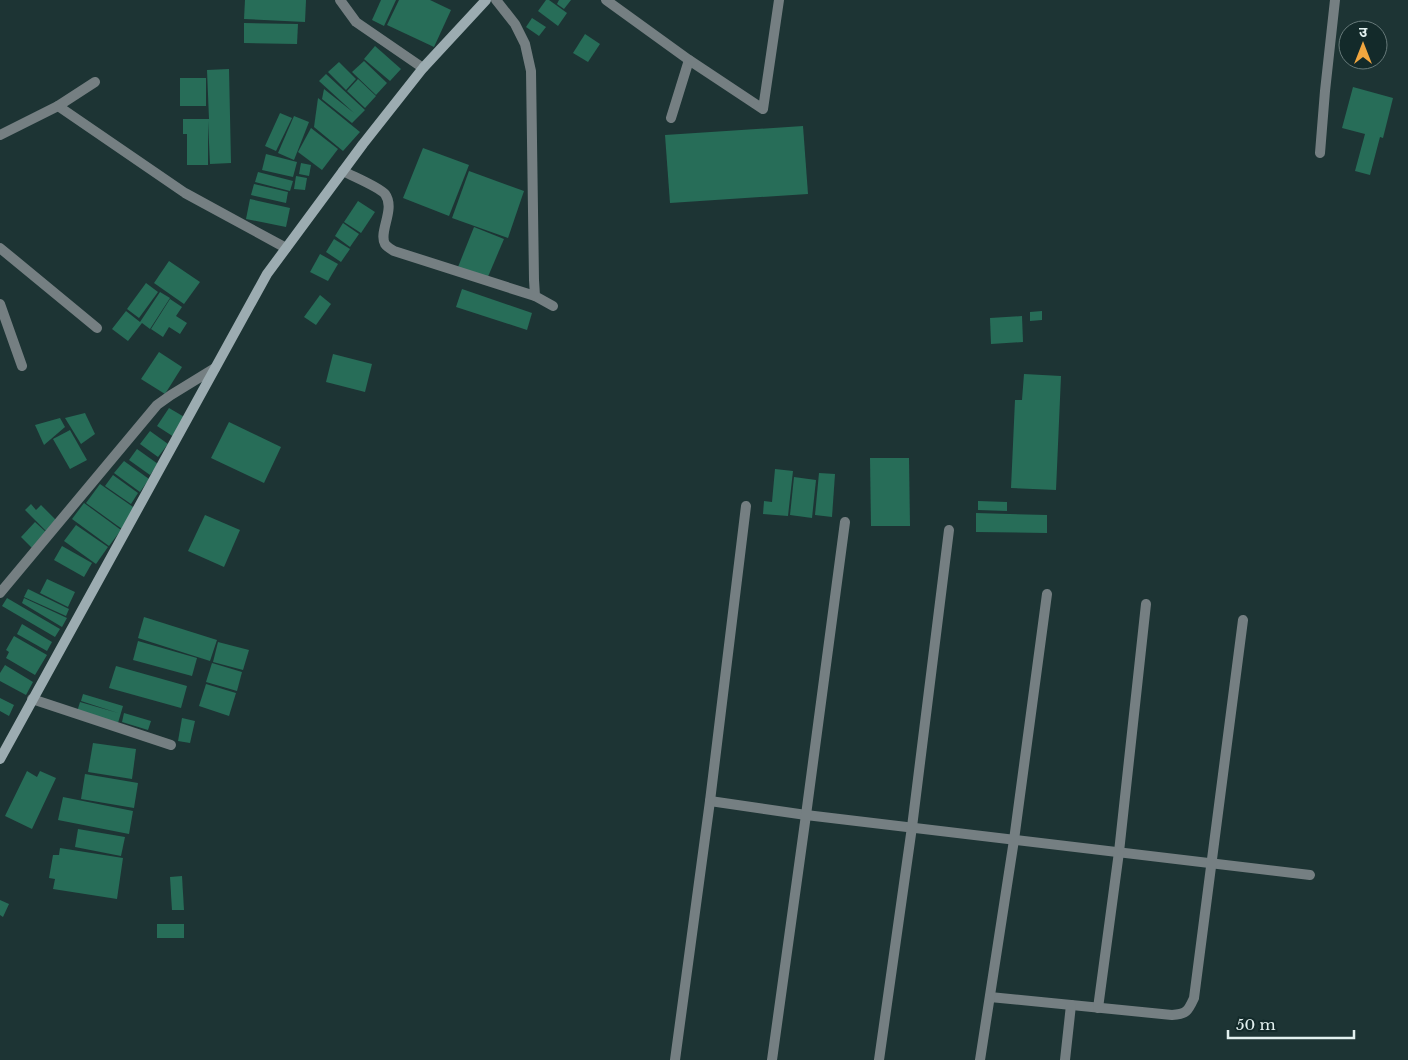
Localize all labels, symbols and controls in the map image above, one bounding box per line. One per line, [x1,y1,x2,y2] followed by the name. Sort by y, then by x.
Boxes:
[1338,20,1388,70] north arrow
[1359,23,1368,41] text: उ
[1228,1008,1354,1040] scale bar
[1236,1015,1276,1034] text: 50 m

